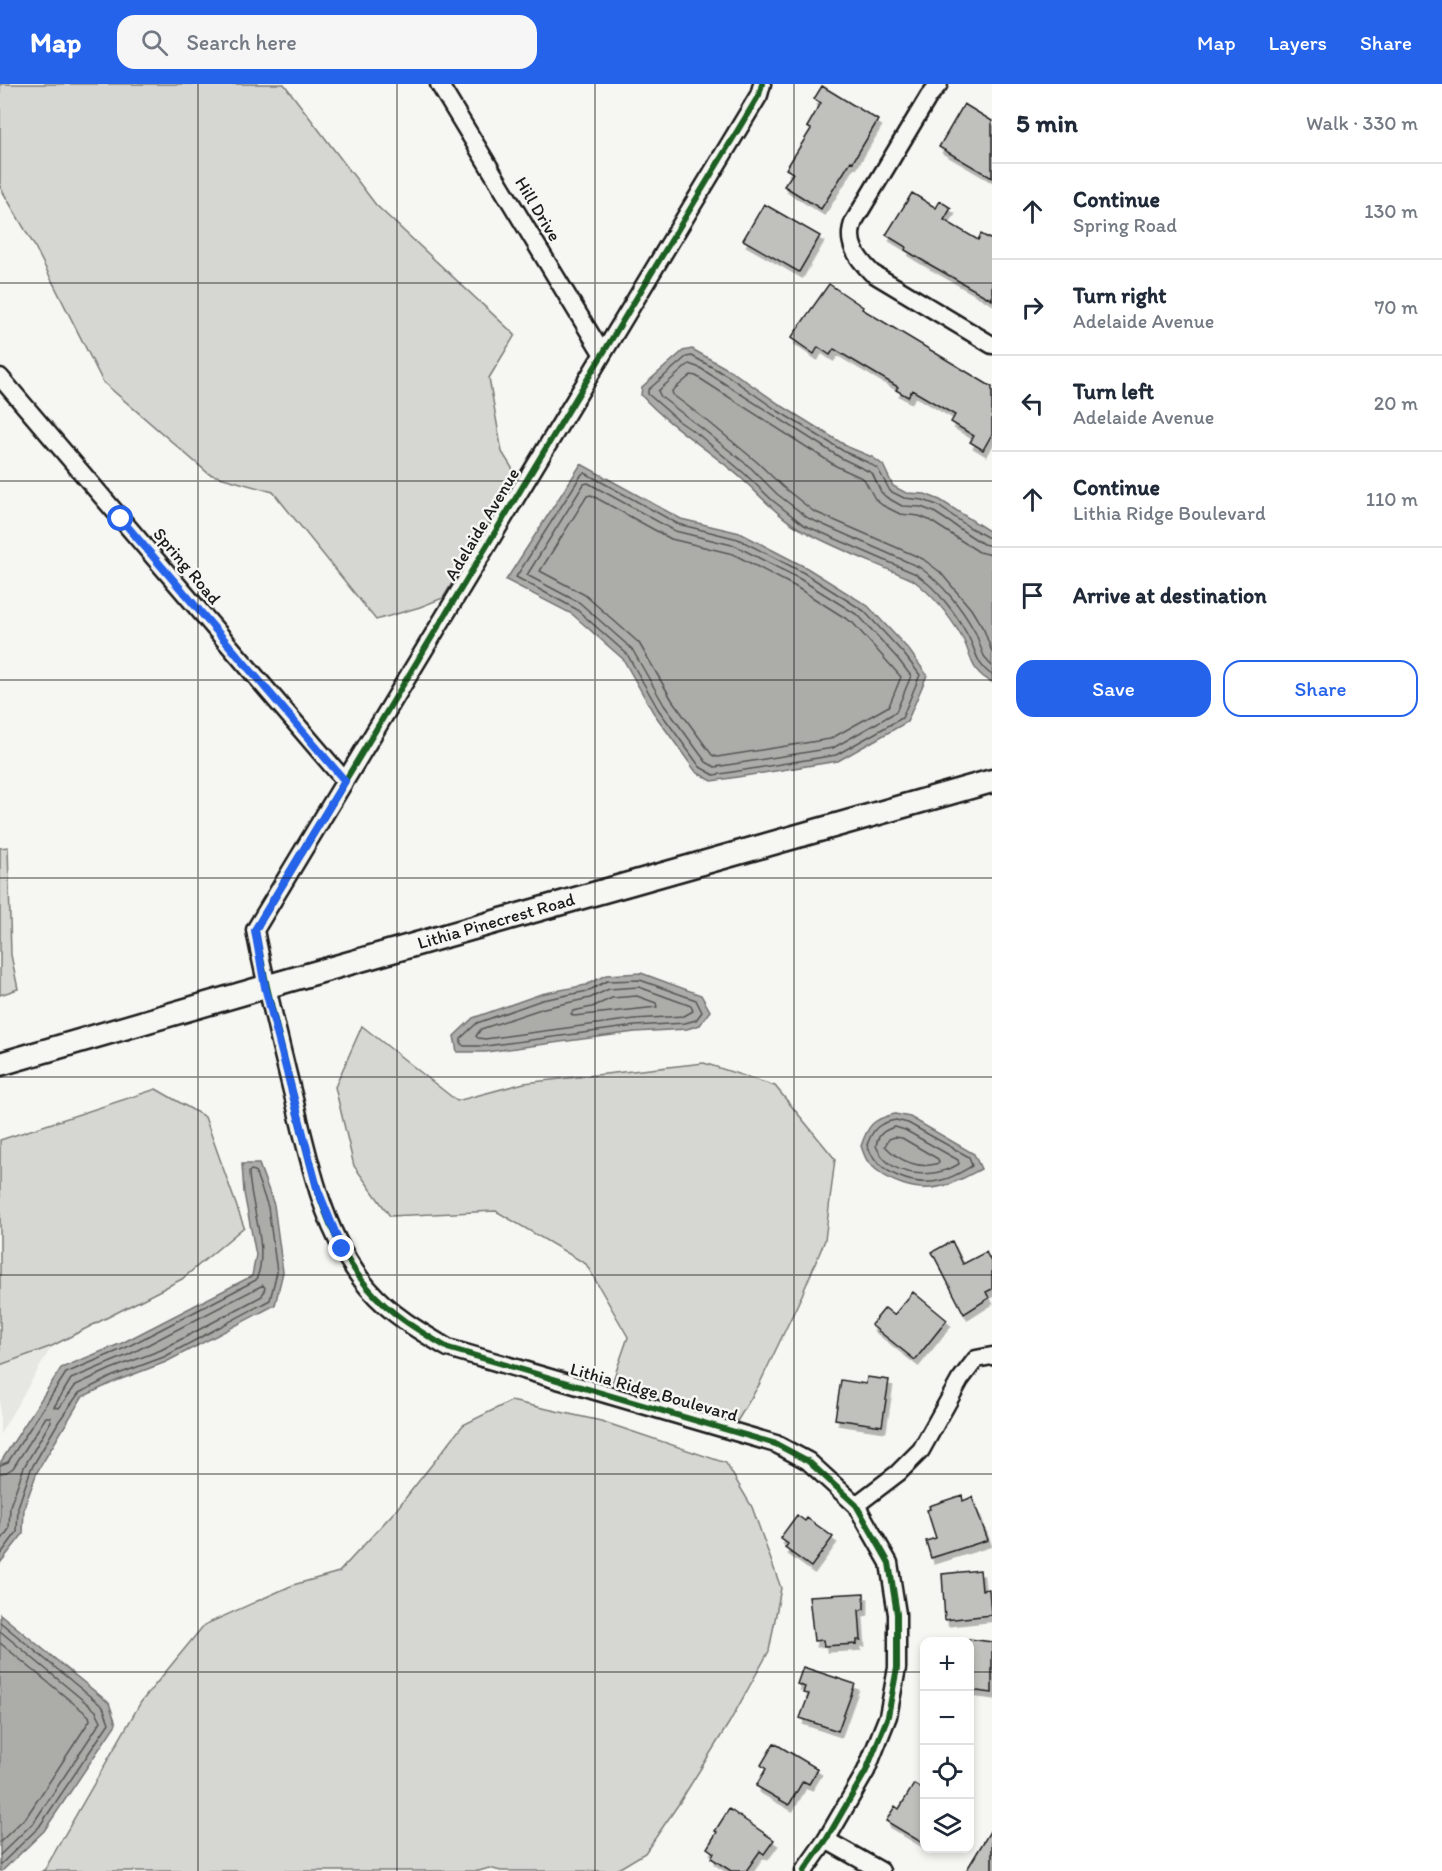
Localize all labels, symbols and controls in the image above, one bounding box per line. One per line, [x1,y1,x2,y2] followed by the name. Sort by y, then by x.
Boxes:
[117,15,537,69] search box
[30,25,81,59] text: Map
[138,26,171,59] icon: search
[186,29,297,56] text: Search here
[1197,30,1236,55] text: Map
[1269,30,1327,55] text: Layers
[1360,30,1412,55] text: Share
[1016,107,1078,139] text: 5 min
[1306,111,1418,135] text: Walk · 330 m
[510,173,566,245] street label: Hill Drive
[1073,186,1160,213] text: Continue
[1016,195,1049,228] icon: ahead
[1364,199,1418,223] text: 130 m
[1073,213,1177,237] text: Spring Road
[1073,282,1167,309] text: Turn right
[1016,291,1049,324] icon: right
[1374,295,1418,319] text: 70 m
[1073,309,1214,333] text: Adelaide Avenue
[1073,378,1154,405] text: Turn left
[1016,387,1049,420] icon: left
[1374,391,1418,415] text: 20 m
[1073,405,1214,429] text: Adelaide Avenue
[440,464,524,584] street label: Adelaide Avenue
[1073,474,1160,501] text: Continue
[1016,483,1049,516] icon: ahead
[1366,487,1418,511] text: 110 m
[1073,501,1266,525] text: Lithia Ridge Boulevard
[107,505,133,531] route start
[149,523,226,609] street label: Spring Road
[1016,579,1049,612] icon: arrive
[1073,582,1267,609] text: Arrive at destination
[1016,660,1211,717] button: Save
[1223,660,1418,717] button: Share
[415,888,578,954] street label: Lithia Pinecrest Road
[328,1235,354,1261] route end
[568,1358,741,1427] street label: Lithia Ridge Boulevard
[920,1637,974,1853] map controls
[920,1637,974,1691] button: +
[920,1691,974,1745] button: −
[920,1745,974,1799] button: locate
[920,1799,974,1853] button: layers

